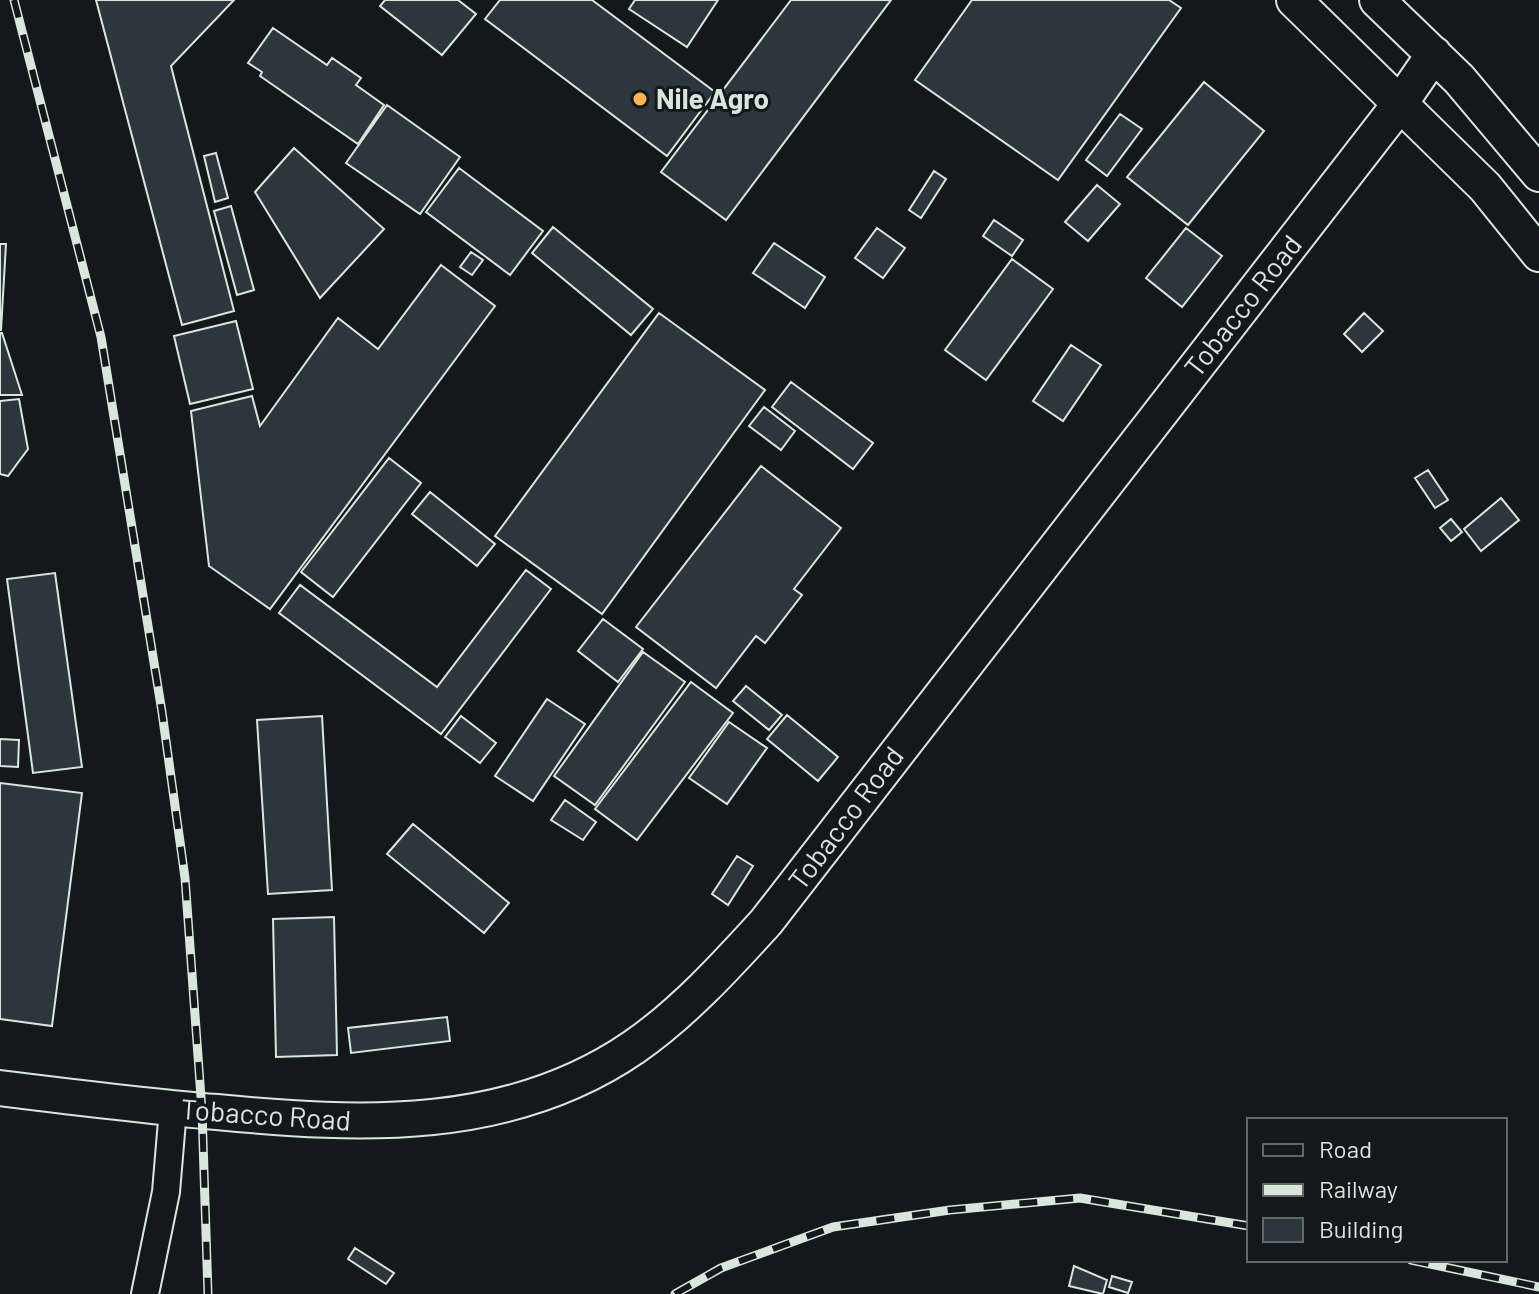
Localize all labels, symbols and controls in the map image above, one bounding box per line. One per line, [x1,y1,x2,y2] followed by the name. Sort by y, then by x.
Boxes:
[656,81,769,115] place label: Nile Agro
[631,90,649,108] marker: Nile Agro
[1176,228,1308,383] street label: Tobacco Road
[780,739,910,896] street label: Tobacco Road
[180,1091,352,1137] street label: Tobacco Road
[1247,1118,1507,1262] legend
[1319,1134,1372,1163] text: Road
[1319,1174,1398,1203] text: Railway
[1319,1214,1403,1243] text: Building

